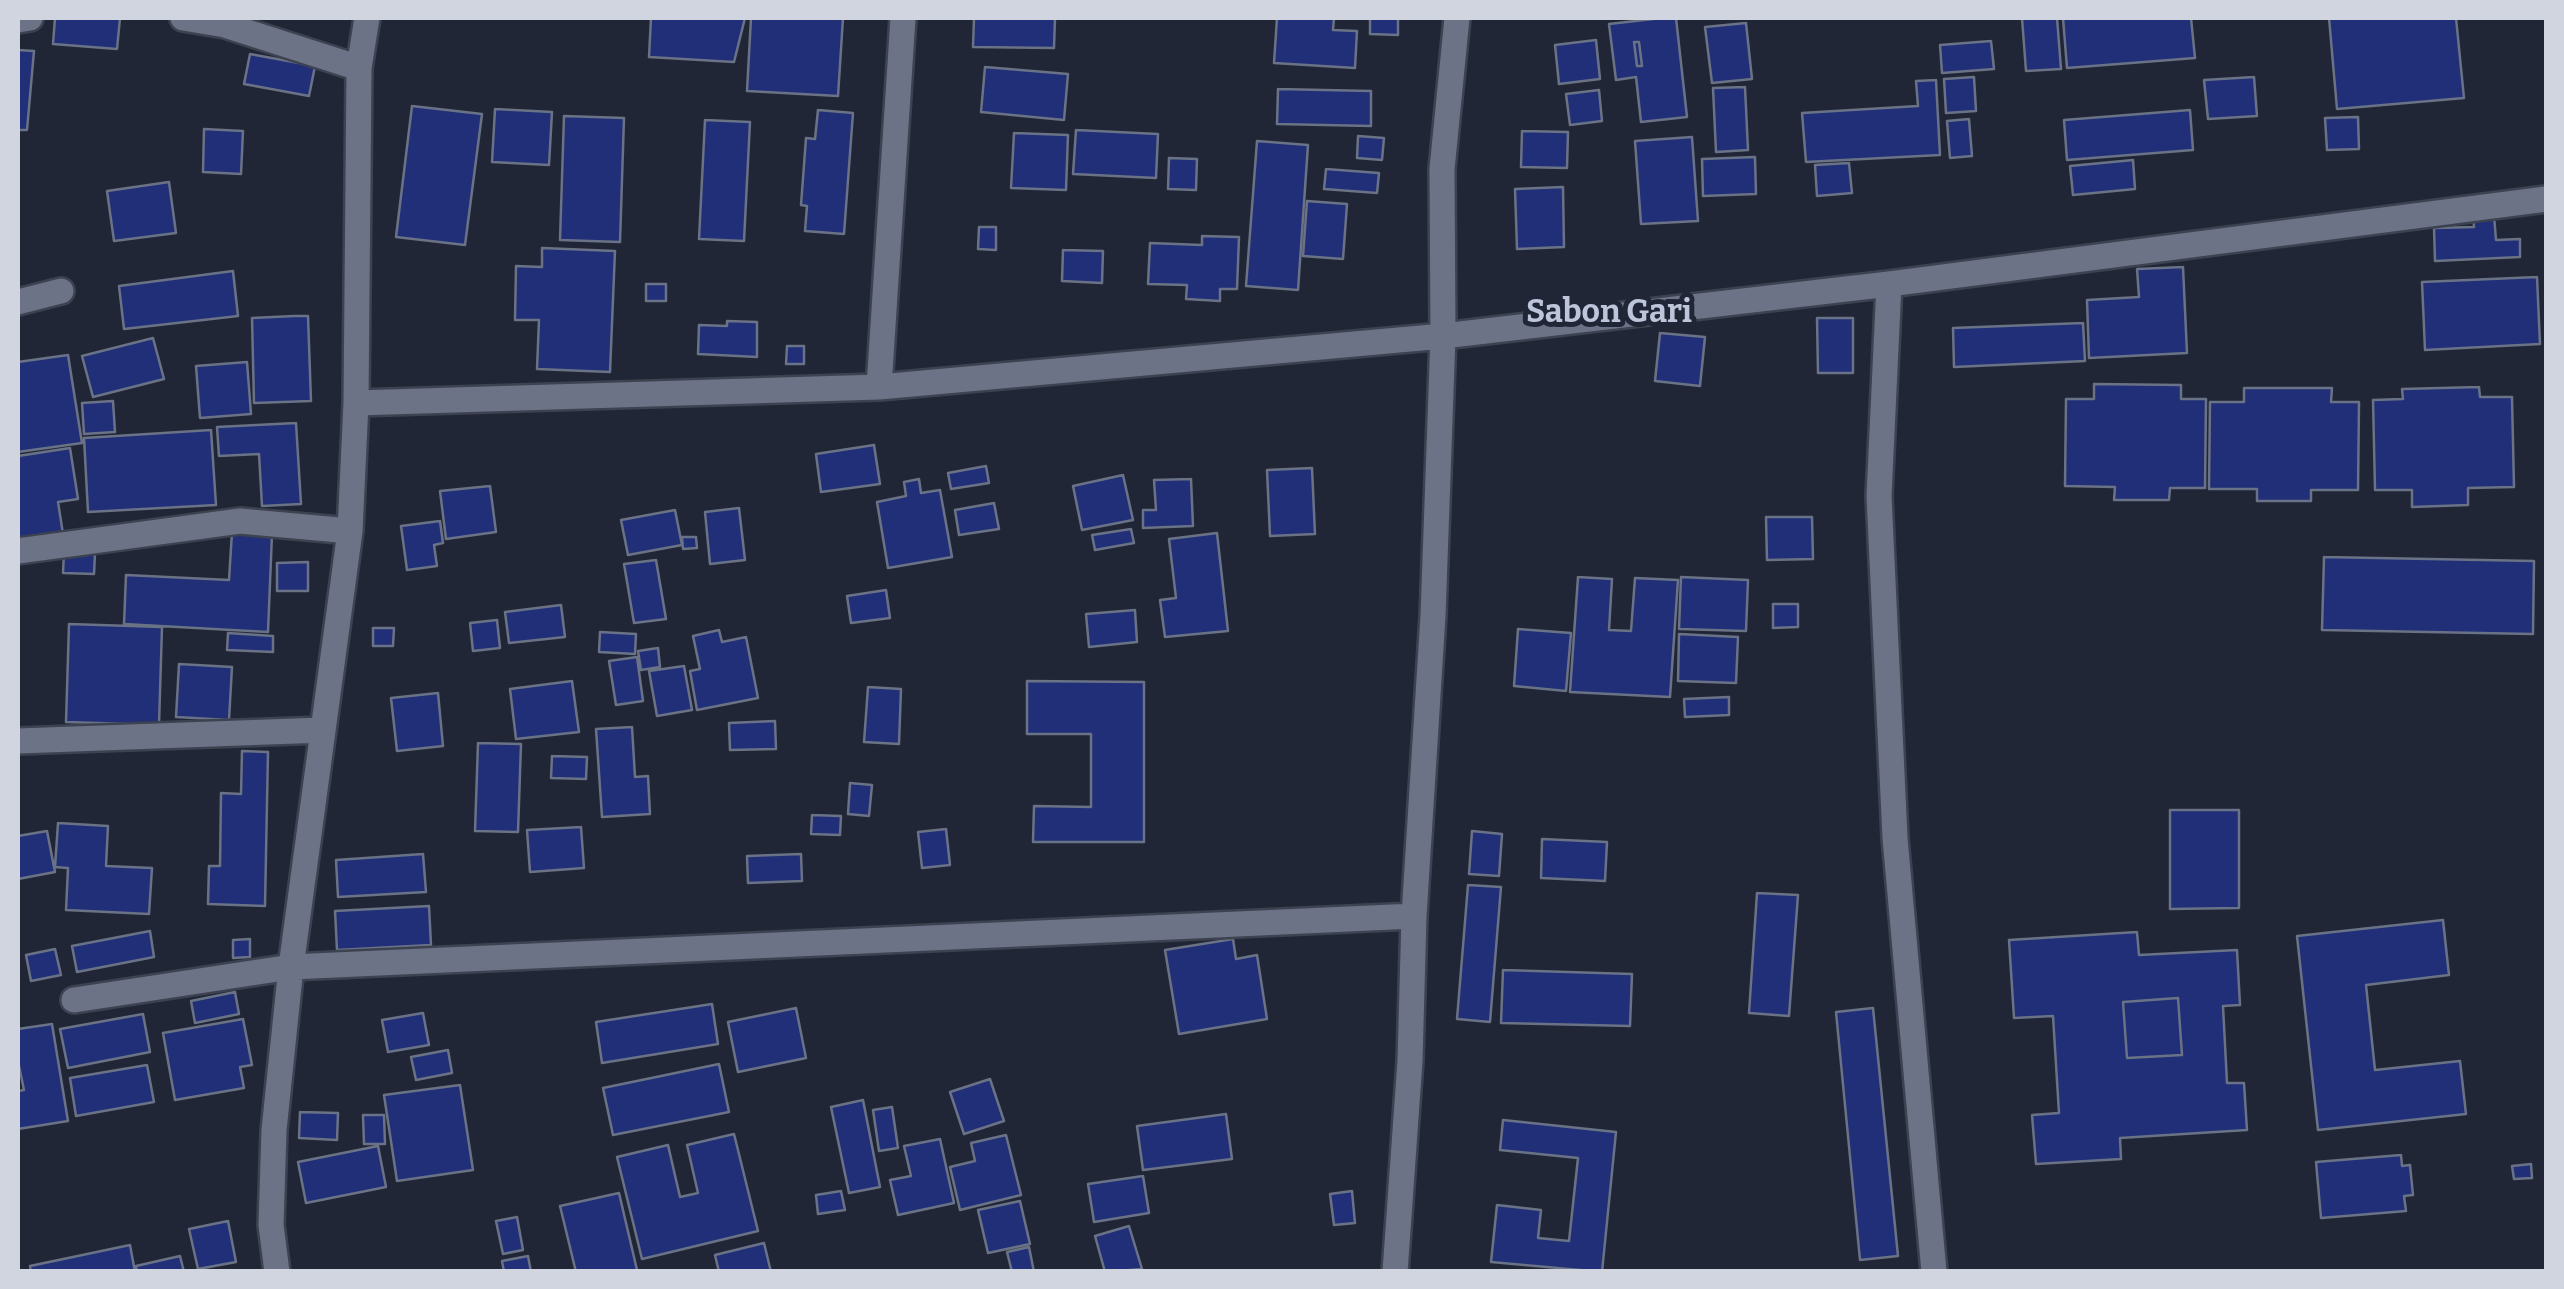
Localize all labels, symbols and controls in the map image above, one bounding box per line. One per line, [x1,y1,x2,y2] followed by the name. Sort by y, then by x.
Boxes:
[1526,294,1692,332] district label: Sabon Gari

